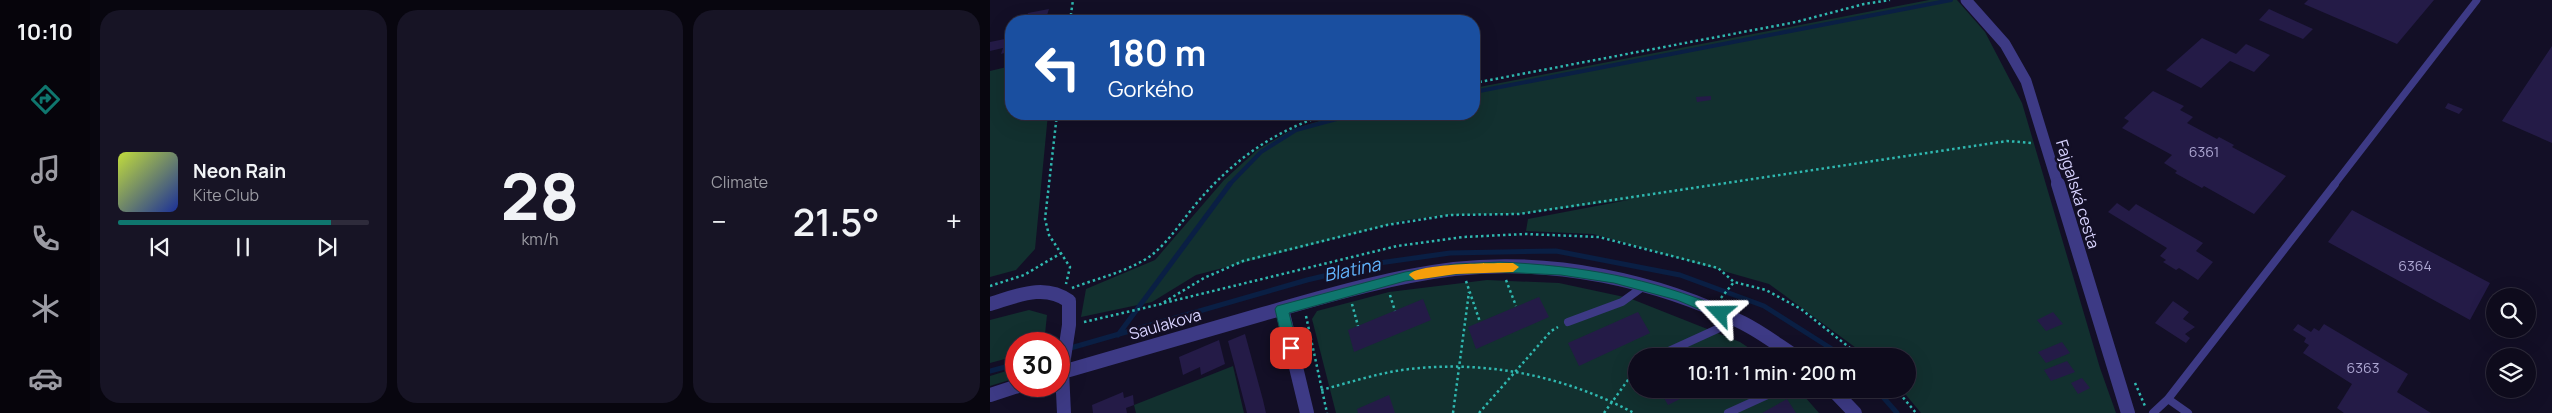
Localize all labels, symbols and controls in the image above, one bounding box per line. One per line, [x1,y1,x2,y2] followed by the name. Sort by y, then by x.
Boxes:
[17,17,73,47] text: 10:10
[1108,29,1206,77] text: 180 m
[1025,35,1090,100] icon: left
[1108,74,1194,104] text: Gorkého
[28,82,63,117] icon: directions
[2051,137,2105,251] street label: Fajgalská cesta
[2189,142,2219,161] house number: 6361
[501,151,579,240] text: 28
[28,152,63,187] icon: music
[193,158,286,184] text: Neon Rain
[711,171,768,193] text: Climate
[193,184,259,206] text: Kite Club
[793,195,880,247] text: 21.5°
[711,202,726,240] text: −
[946,202,962,240] text: +
[28,221,63,256] icon: phone
[521,228,559,250] text: km/h
[146,233,174,261] icon: previous
[229,233,257,261] icon: pause
[313,233,341,261] icon: next
[1321,251,1383,287] water label: Blatina
[2398,256,2432,275] house number: 6364
[1693,286,1745,338] position arrow
[2486,288,2536,398] map controls
[2486,288,2536,338] button: search
[28,291,63,326] icon: climate
[1126,303,1204,345] street label: Saulakova
[1270,327,1312,369] pin
[1005,332,1070,397] speed limit sign: 30
[1277,334,1305,362] icon: arrive
[2486,348,2536,398] button: layers
[2347,358,2379,377] house number: 6363
[1688,360,1856,386] text: 10:11 · 1 min · 200 m
[28,361,63,396] icon: car

